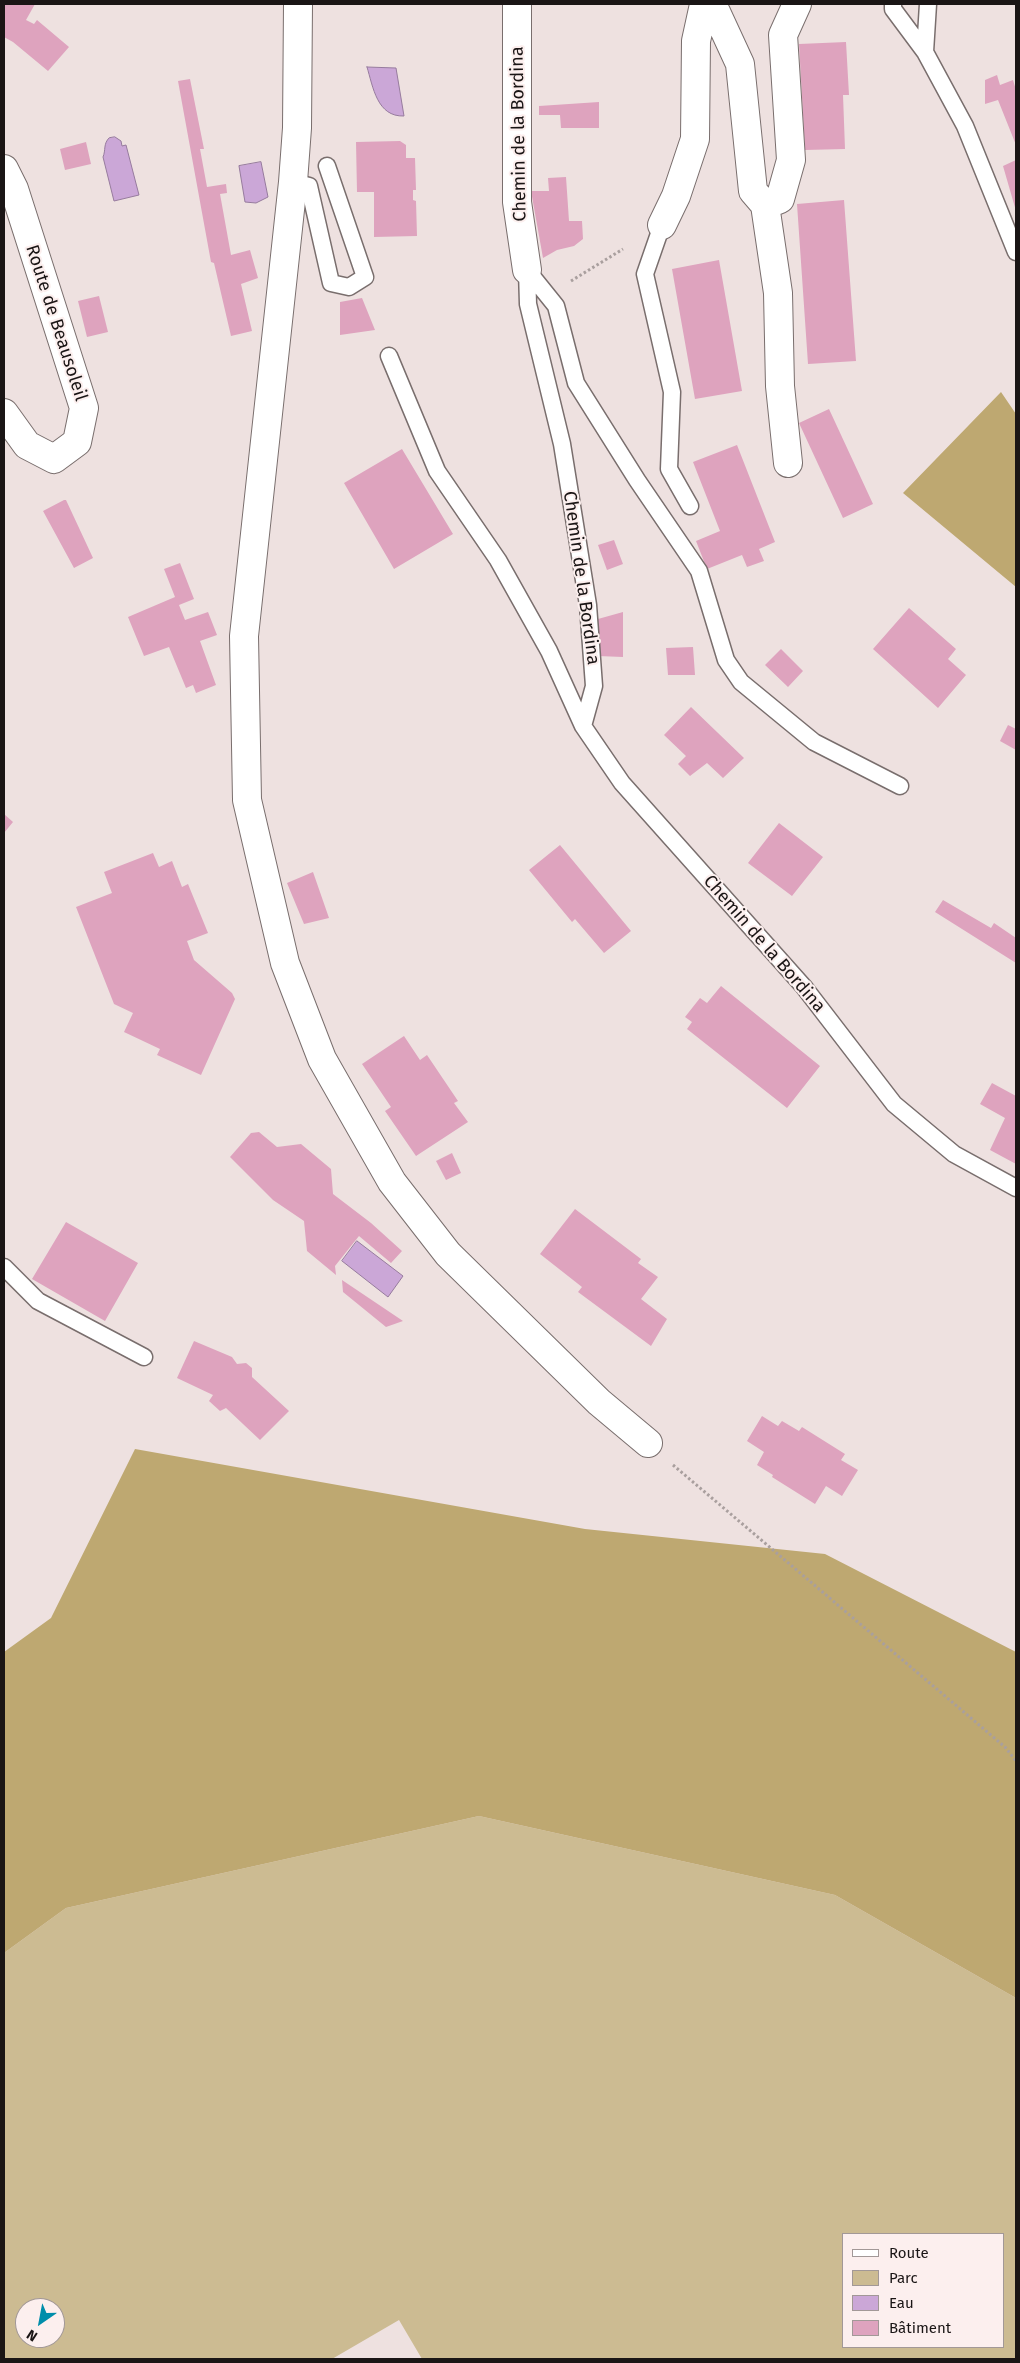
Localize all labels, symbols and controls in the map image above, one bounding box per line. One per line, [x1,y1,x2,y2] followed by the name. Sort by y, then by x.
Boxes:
[507,46,531,222] street label: Chemin de la Bordina
[21,242,91,404] street label: Route de Beausoleil
[558,490,604,666] street label: Chemin de la Bordina
[698,871,830,1017] street label: Chemin de la Bordina
[842,2233,1005,2348] legend
[889,2244,929,2262] text: Route
[889,2269,918,2287] text: Parc
[889,2294,914,2312] text: Eau
[15,2298,65,2348] north arrow
[889,2319,951,2337] text: Bâtiment
[24,2326,41,2345] text: N

